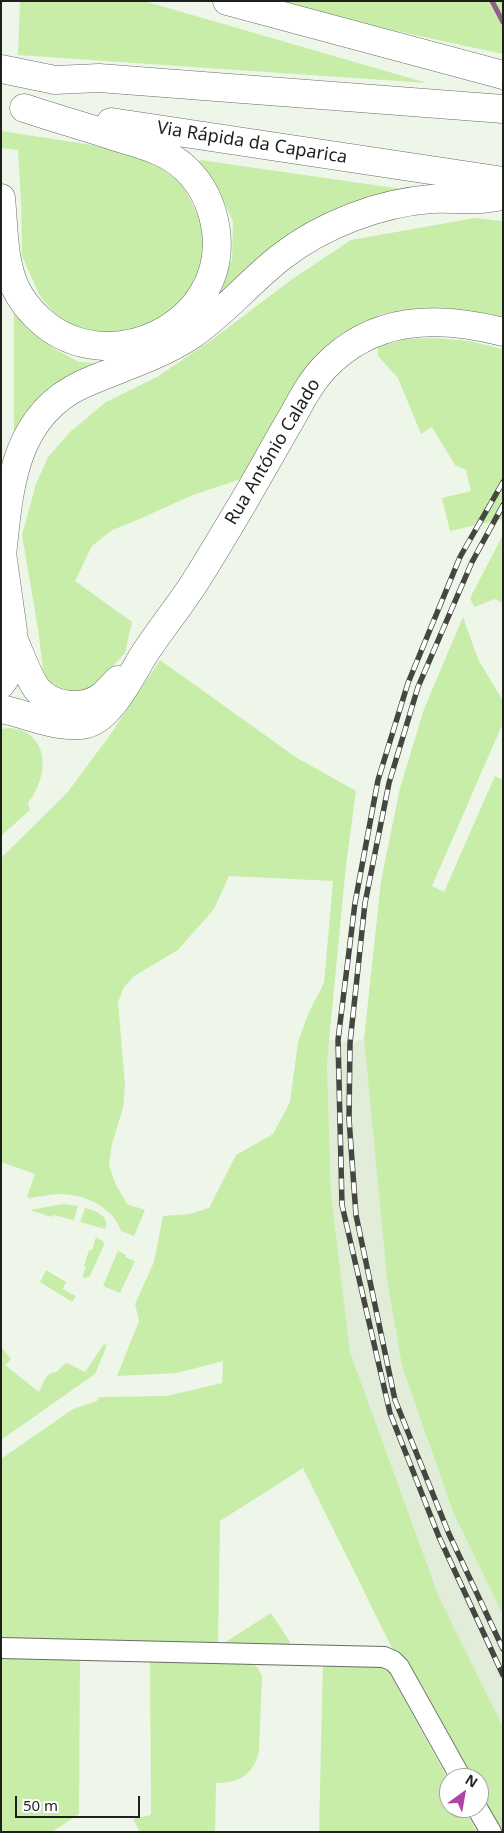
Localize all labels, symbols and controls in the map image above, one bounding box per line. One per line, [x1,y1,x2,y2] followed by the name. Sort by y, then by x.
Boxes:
[155,117,349,169] street label: Via Rápida da Caparica
[221,375,325,529] street label: Rua António Calado
[439,1768,489,1818] north arrow
[462,1770,482,1792] text: N
[18,1786,142,1818] scale bar
[23,1795,58,1815] text: 50 m

